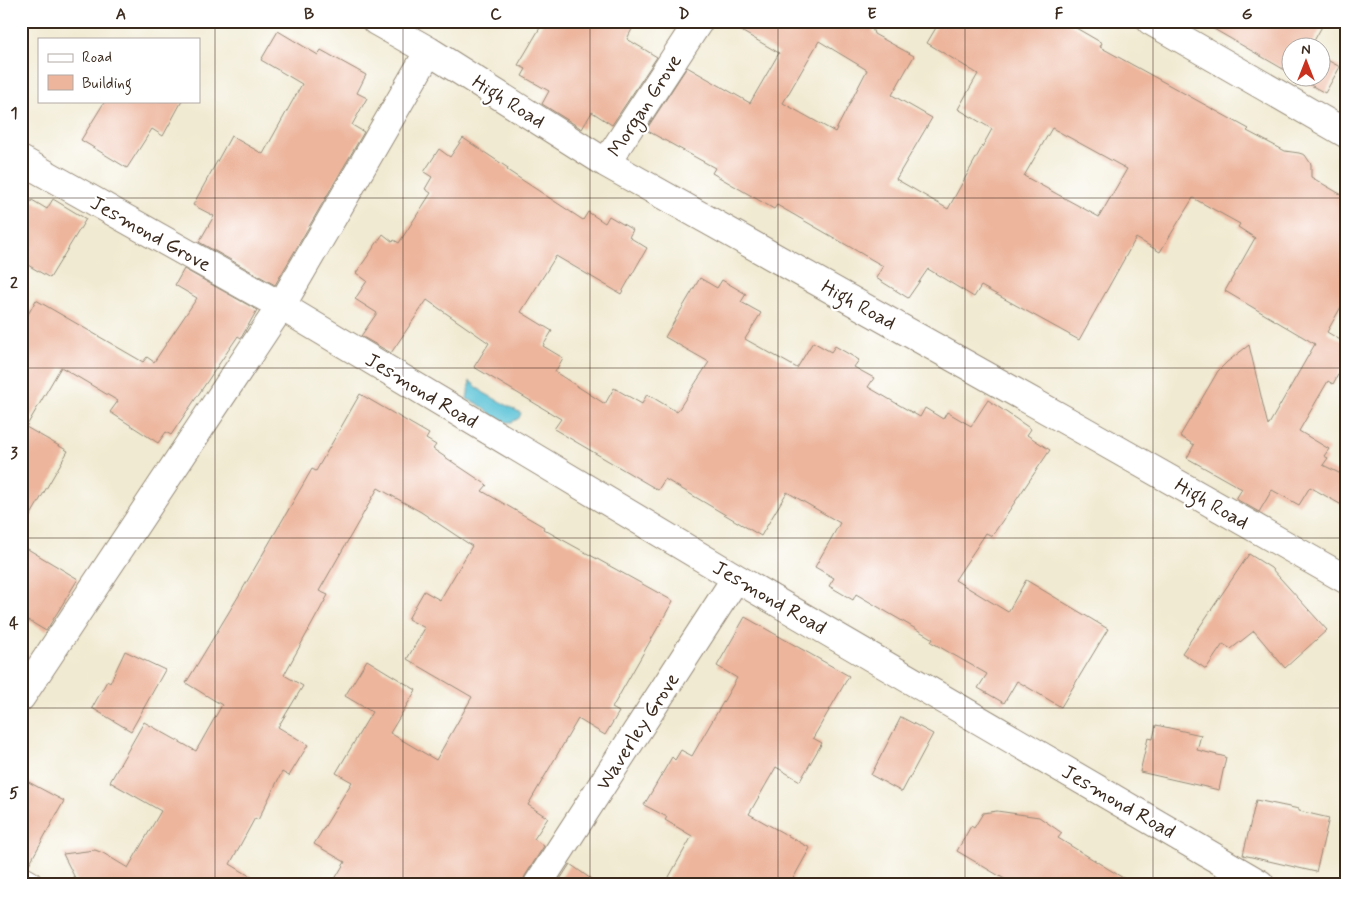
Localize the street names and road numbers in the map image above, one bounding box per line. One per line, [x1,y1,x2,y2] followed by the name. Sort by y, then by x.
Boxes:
[602,49,690,163] street label: Morgan Grove
[465,69,550,137] street label: High Road
[85,190,216,279] street label: Jesmond Grove
[815,274,900,339] street label: High Road
[360,347,483,436] street label: Jesmond Road
[1168,472,1253,538] street label: High Road
[708,555,831,642] street label: Jesmond Road
[590,668,686,796] street label: Waverley Grove
[1057,759,1180,846] street label: Jesmond Road

